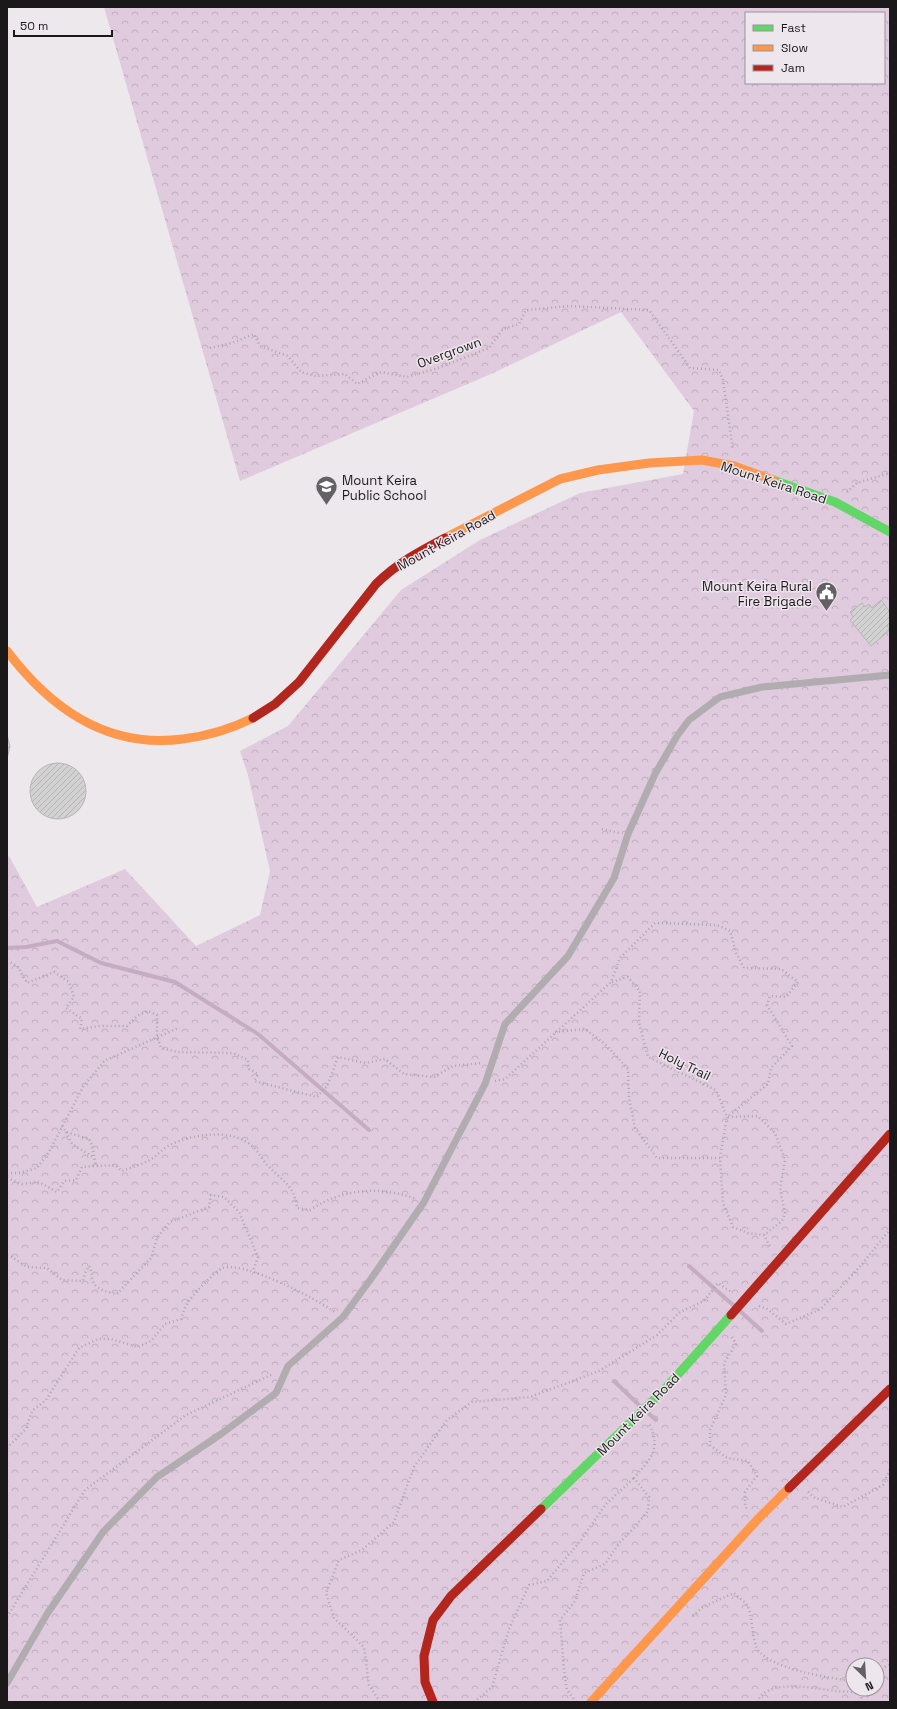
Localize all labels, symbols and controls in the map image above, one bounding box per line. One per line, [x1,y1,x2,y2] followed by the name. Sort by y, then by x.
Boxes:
[14,12,112,38] scale bar
[745,12,885,84] legend
[20,18,48,34] text: 50 m
[781,20,806,36] text: Fast
[781,40,808,56] text: Slow
[781,60,805,76] text: Jam
[415,333,484,372] street label: Overgrown
[719,457,829,508] street label: Mount Keira Road
[342,472,427,504] place label: Mount Keira Public School
[314,474,340,507] school or university icon: Mount Keira Public School
[394,506,499,575] street label: Mount Keira Road
[702,578,812,610] place label: Mount Keira Rural Fire Brigade
[814,580,840,613] public building icon: Mount Keira Rural Fire Brigade
[656,1045,714,1084] street label: Holy Trail
[593,1369,683,1459] street label: Mount Keira Road
[845,1657,885,1697] north arrow
[863,1678,876,1694] text: N

